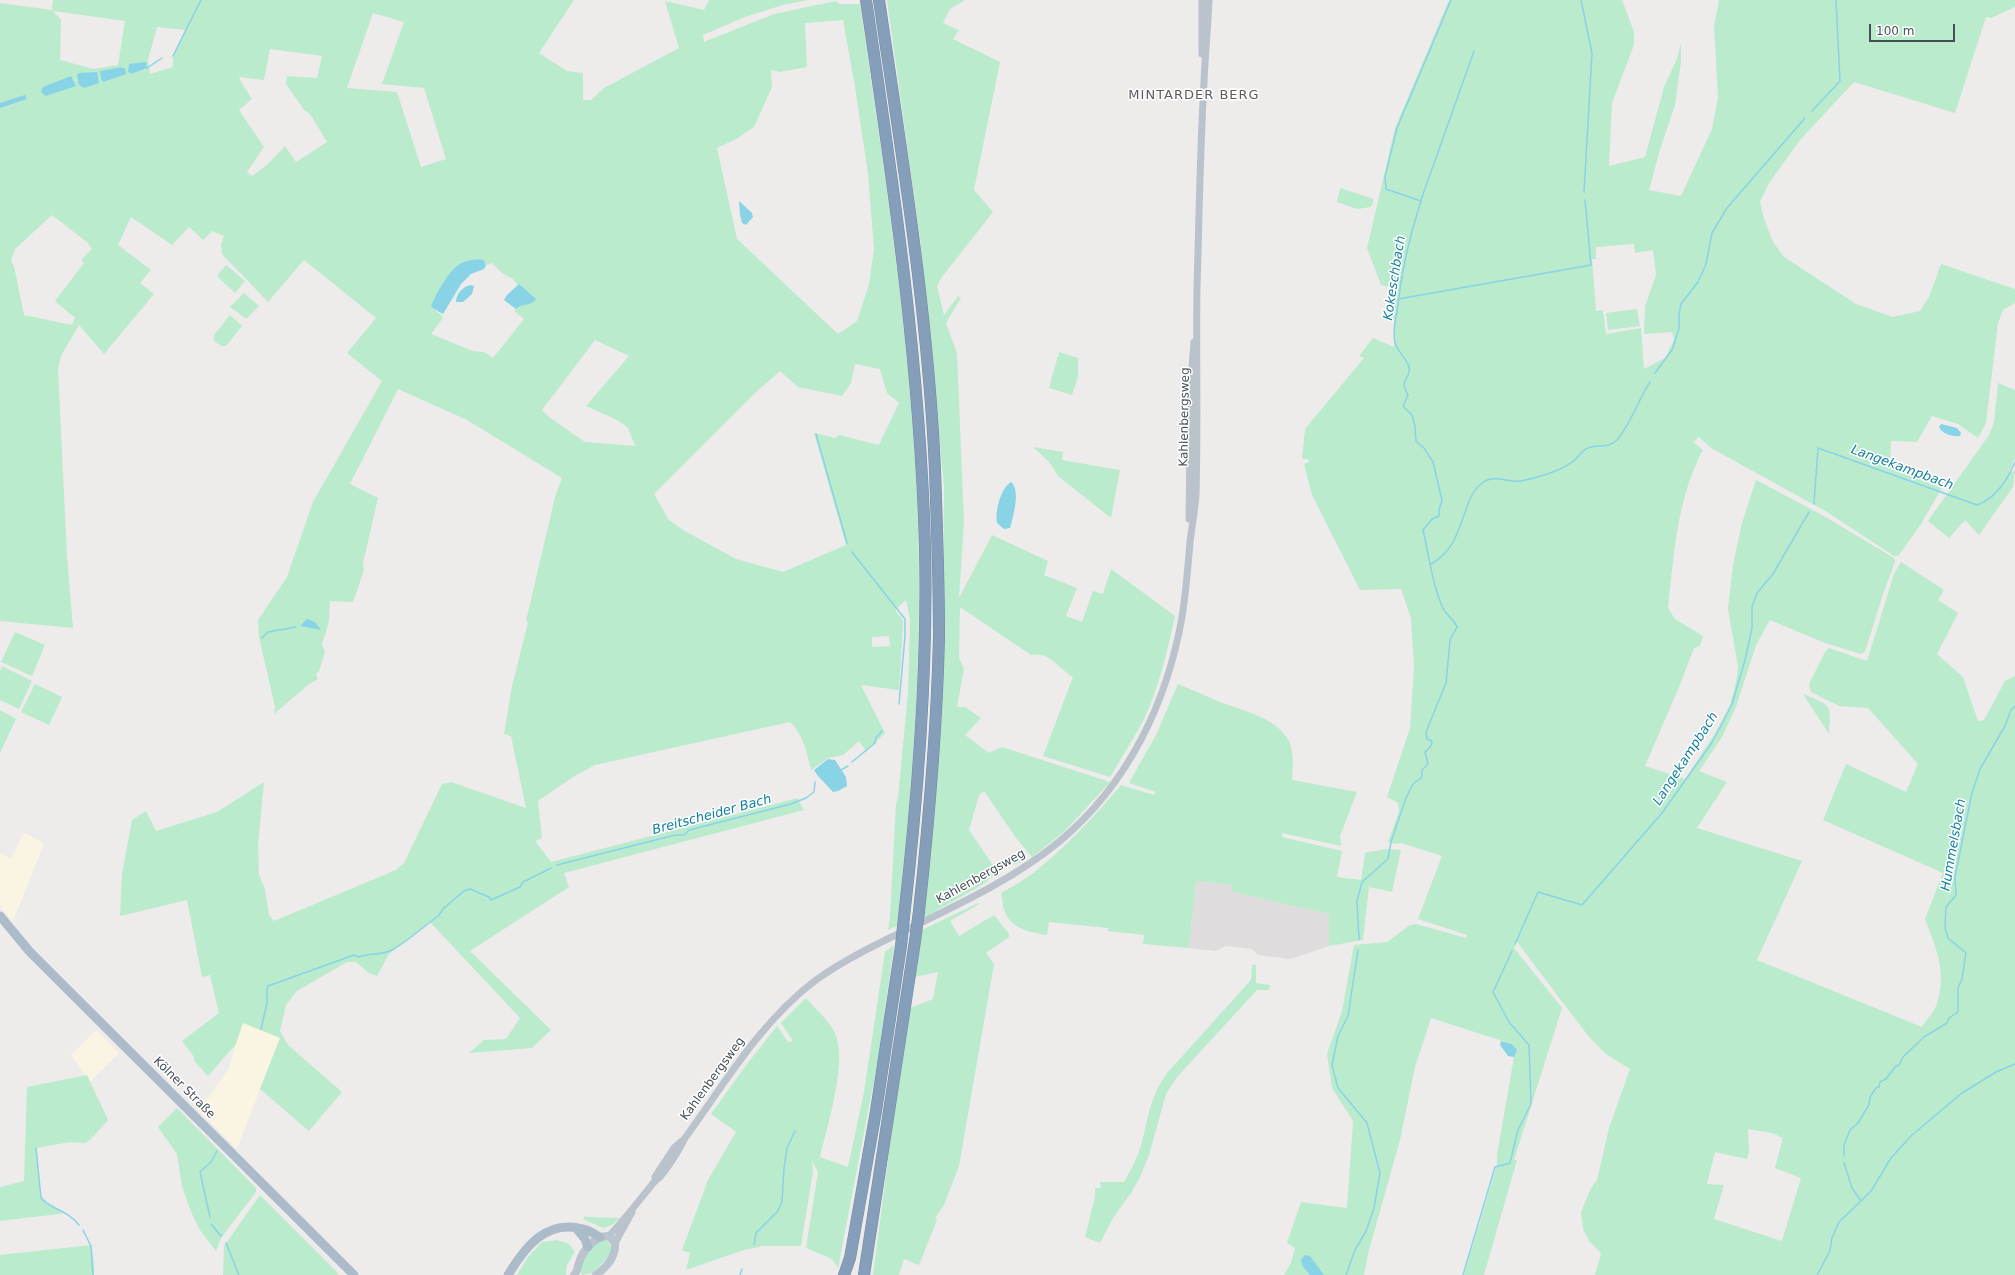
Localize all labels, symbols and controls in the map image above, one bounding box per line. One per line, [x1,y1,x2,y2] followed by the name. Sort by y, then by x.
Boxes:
[1871,16,1957,42] scale bar
[1876,24,1914,38] text: 100 m
[1128,88,1260,104] district label: MINTARDER BERG
[1381,235,1409,321] water label: Kokeschbach
[1177,367,1193,467] street label: Kahlenbergsweg
[1849,442,1955,494] water label: Langekampbach
[1650,710,1722,808] water label: Langekampbach
[651,792,773,838] water label: Breitscheider Bach
[1938,798,1970,892] water label: Hummelsbach
[934,847,1028,907] street label: Kahlenbergsweg
[678,1035,748,1123] street label: Kahlenbergsweg
[150,1054,218,1122] street label: Kölner Straße

